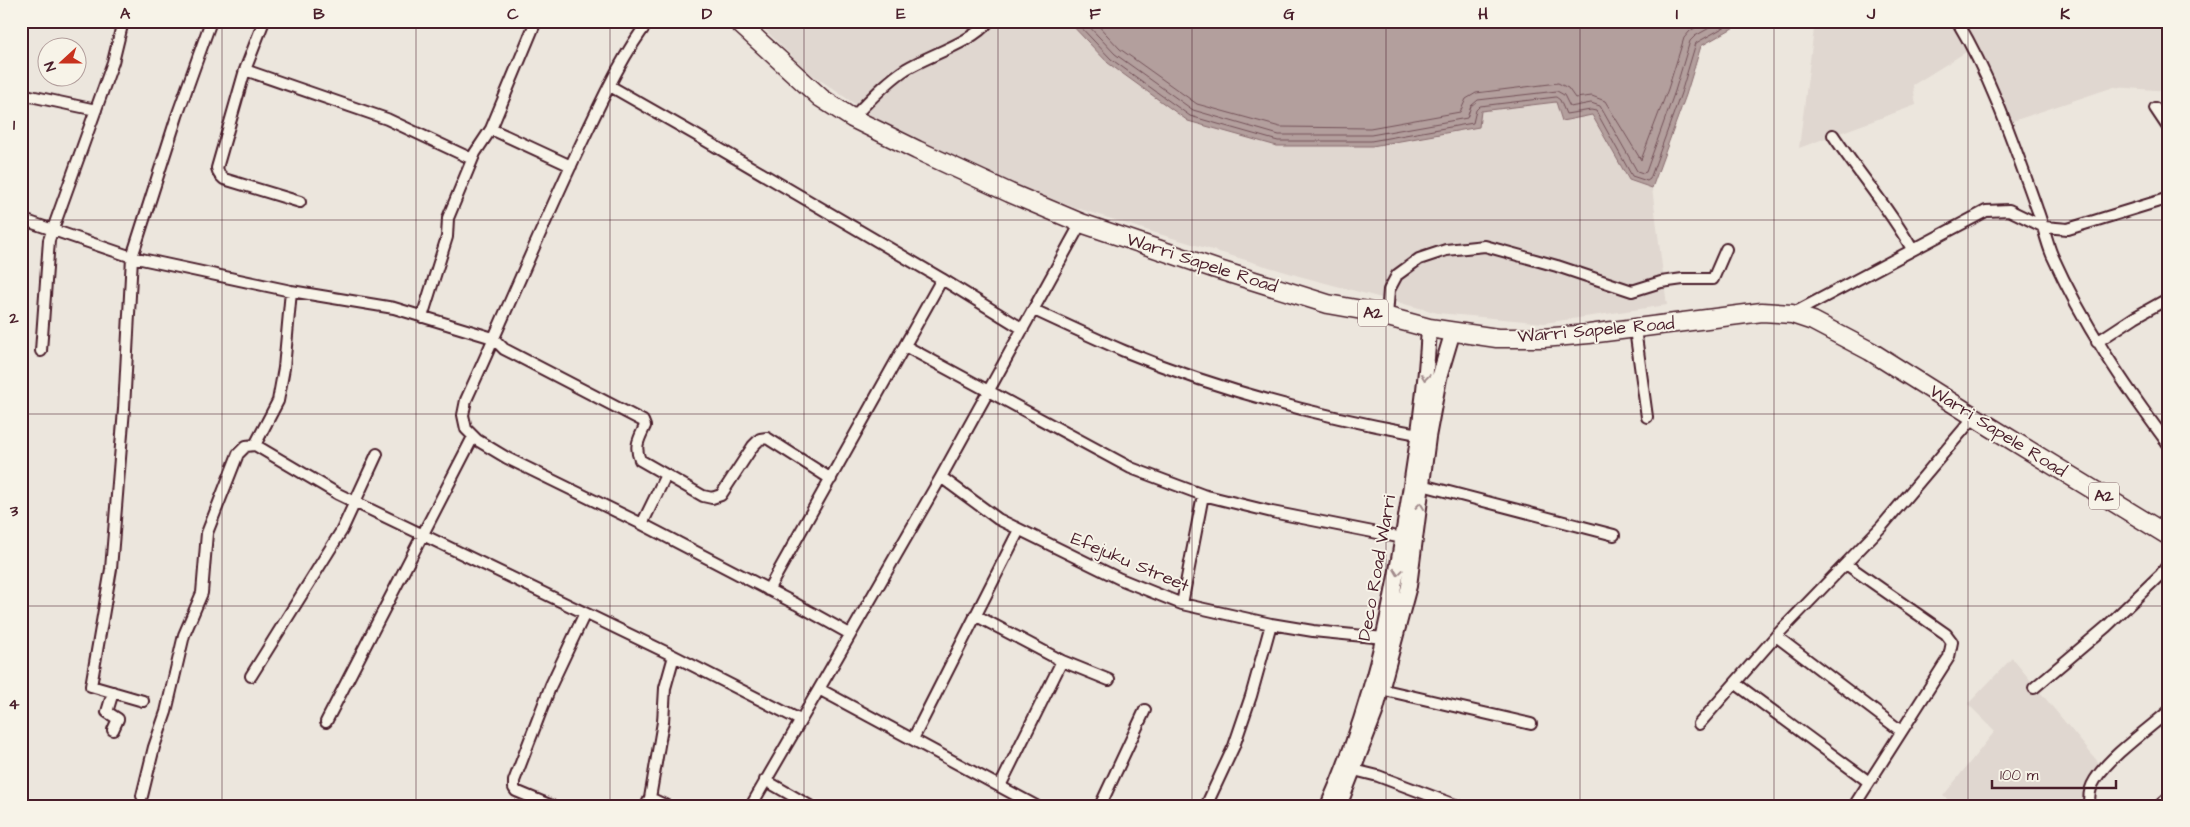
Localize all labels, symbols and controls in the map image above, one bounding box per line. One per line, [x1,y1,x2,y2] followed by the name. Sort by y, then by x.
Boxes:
[120,3,131,25] text: A
[313,3,325,25] text: B
[507,3,519,25] text: C
[702,3,713,25] text: D
[896,3,906,25] text: E
[1089,3,1101,25] text: F
[1283,3,1295,25] text: G
[1478,3,1488,25] text: H
[1676,3,1678,25] text: I
[1866,3,1876,25] text: J
[2060,3,2070,25] text: K
[38,38,88,88] north arrow
[40,58,62,74] text: N
[13,114,16,136] text: 1
[1123,227,1281,299] street label: Warri Sapele Road
[1358,300,1388,326] road number: A2
[8,307,19,329] text: 2
[1516,311,1676,349] street label: Warri Sapele Road
[1421,372,1431,381] one-way arrow
[1925,379,2071,483] street label: Warri Sapele Road
[2089,482,2119,510] road number: A2
[1352,493,1402,643] street label: Deco Road Warri
[9,500,19,522] text: 3
[1414,502,1425,510] one-way arrow
[1067,526,1194,598] street label: Efejuku Street
[1393,569,1404,577] one-way arrow
[9,693,20,715] text: 4
[1992,757,2116,789] scale bar
[2000,765,2039,786] text: 100 m

